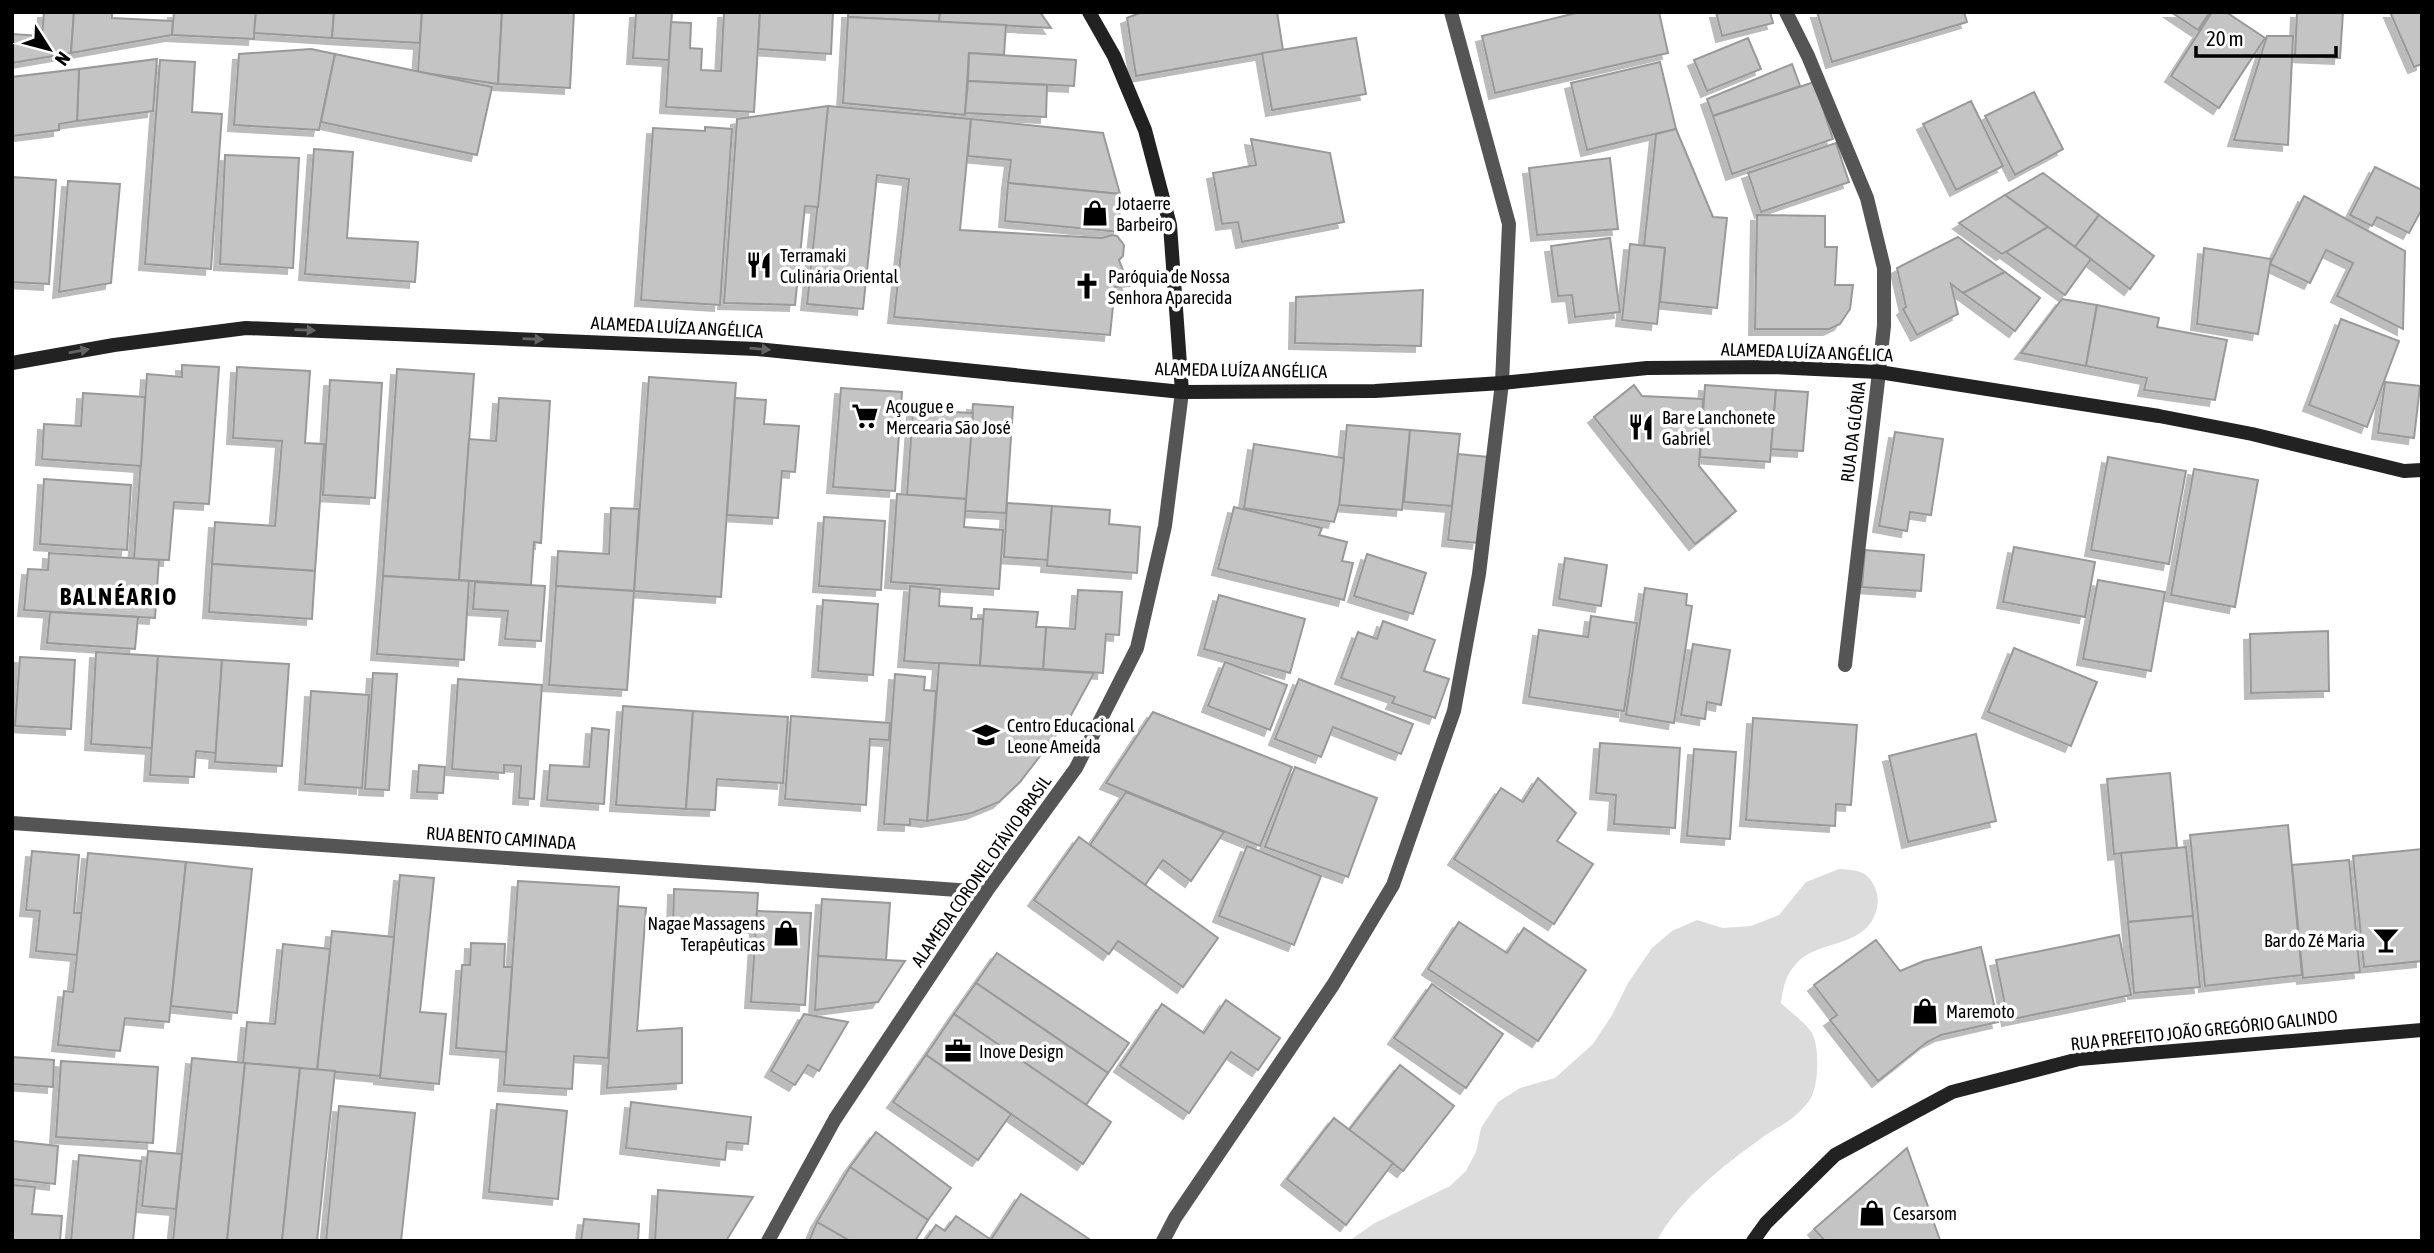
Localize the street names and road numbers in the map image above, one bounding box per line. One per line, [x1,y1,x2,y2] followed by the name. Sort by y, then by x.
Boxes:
[590,312,764,342] street label: ALAMEDA LUÍZA ANGÉLICA
[1720,338,1894,366] street label: ALAMEDA LUÍZA ANGÉLICA
[1155,358,1328,382] street label: ALAMEDA LUÍZA ANGÉLICA
[1836,380,1870,484] street label: RUA DA GLÓRIA
[907,771,1055,971] street label: ALAMEDA CORONEL OTÁVIO BRASIL
[425,822,577,854] street label: RUA BENTO CAMINADA
[2069,1006,2339,1054] street label: RUA PREFEITO JOÃO GREGÓRIO GALINDO

